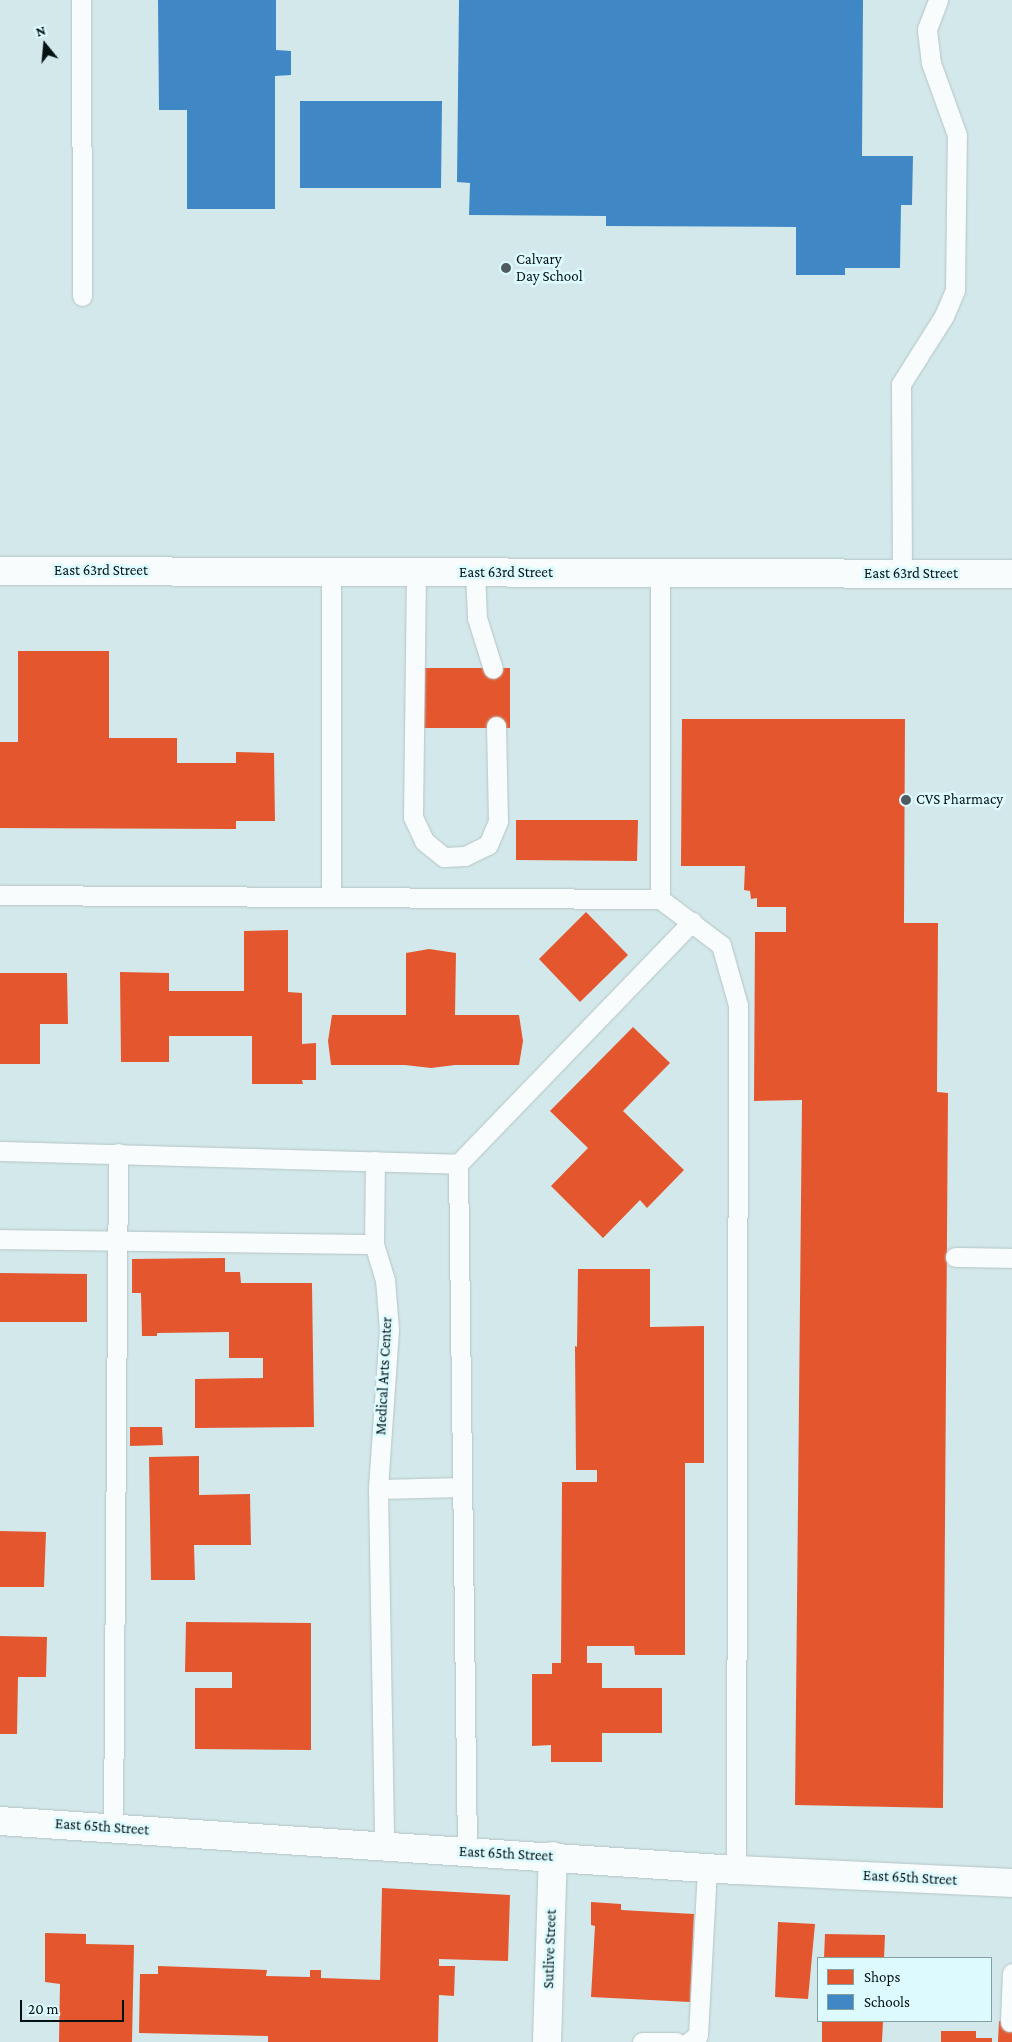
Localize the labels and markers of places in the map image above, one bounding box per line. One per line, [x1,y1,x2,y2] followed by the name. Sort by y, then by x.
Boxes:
[516,250,583,285] place label: Calvary Day School
[500,262,512,274] marker: Calvary Day School
[916,791,1003,809] place label: CVS Pharmacy
[900,794,912,806] marker: CVS Pharmacy

